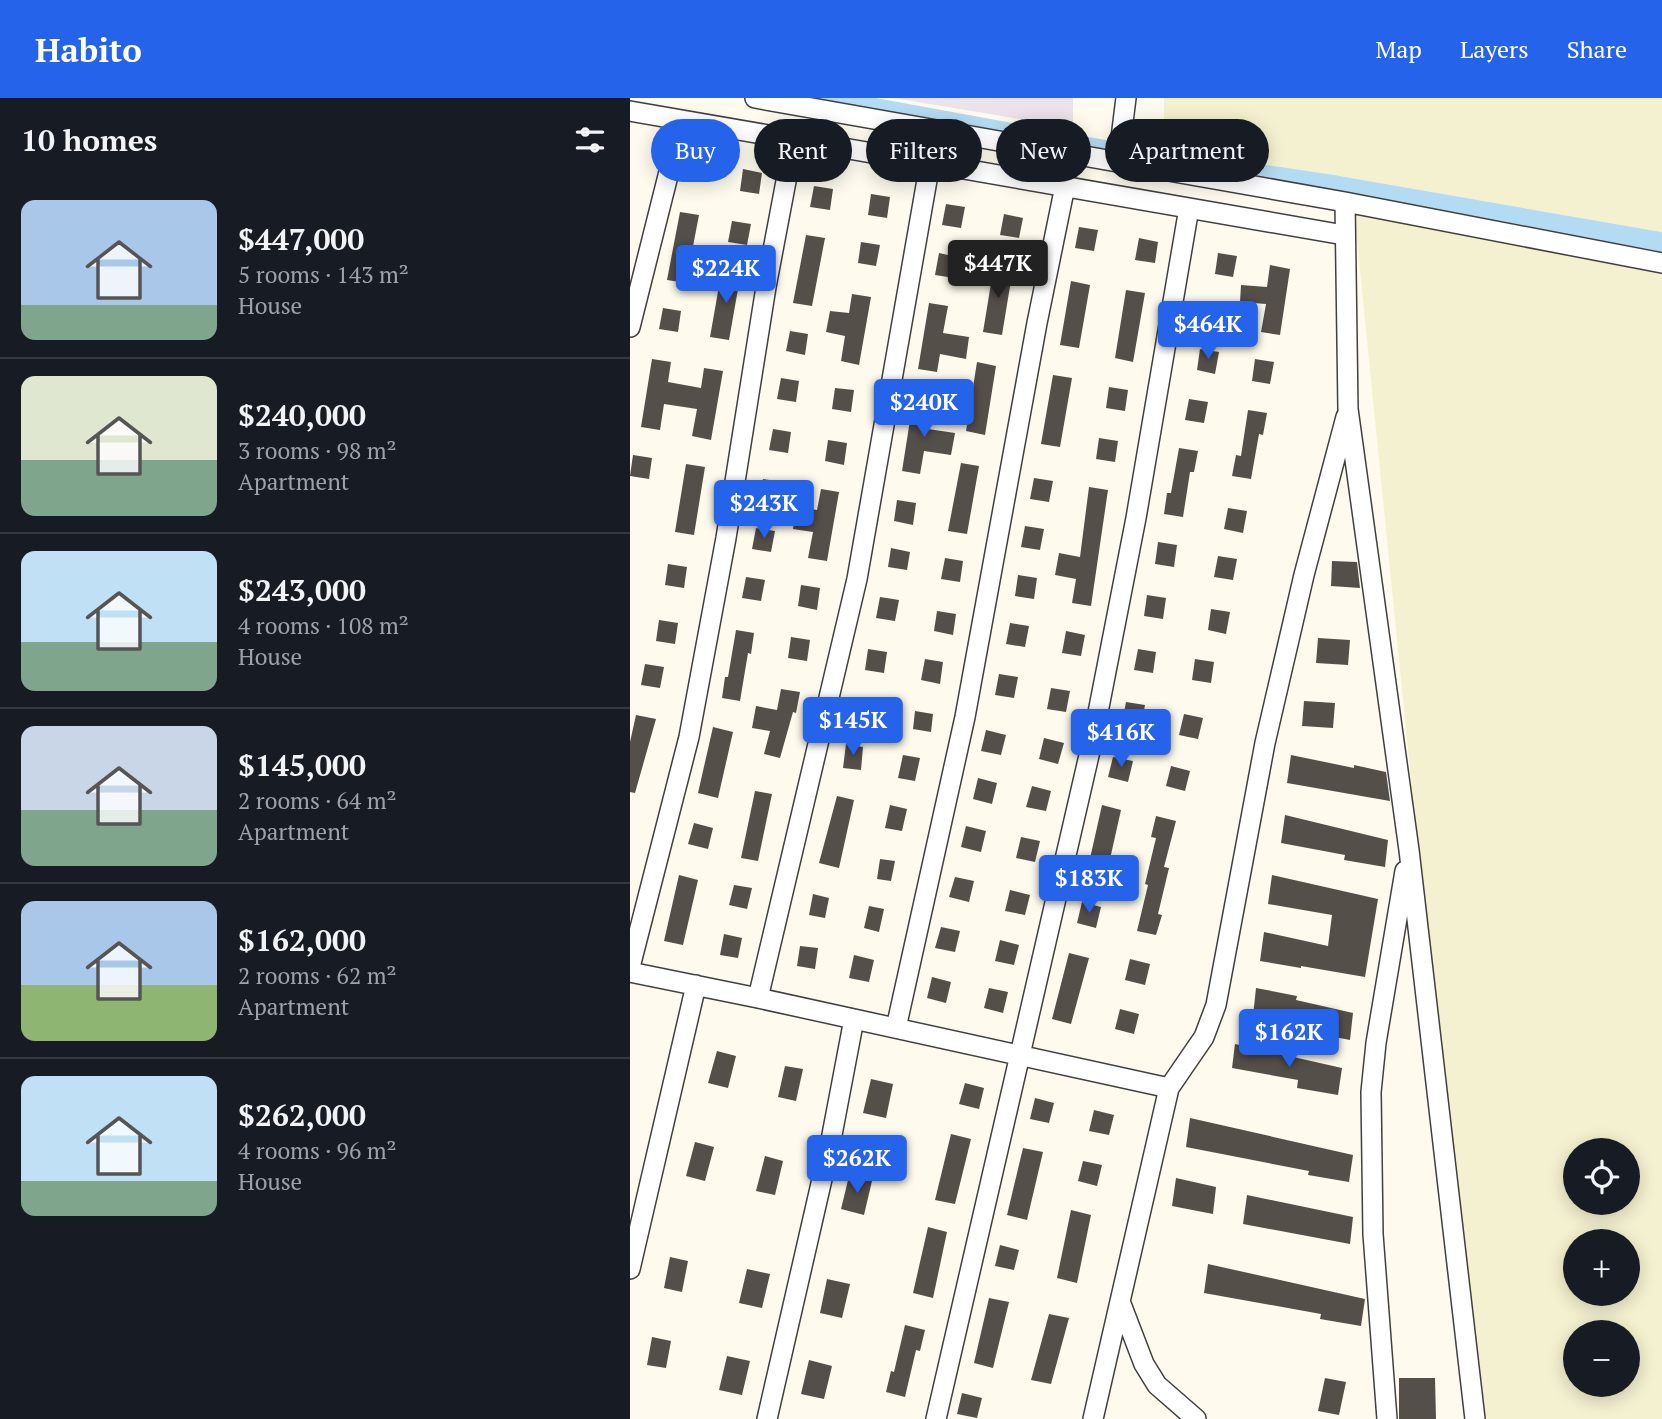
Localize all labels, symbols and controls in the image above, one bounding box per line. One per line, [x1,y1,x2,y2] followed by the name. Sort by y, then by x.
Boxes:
[35,28,142,71] text: Habito
[1375,33,1422,65] text: Map
[1460,33,1529,65] text: Layers
[1567,33,1627,65] text: Share
[651,119,740,182] chip: Buy
[754,119,852,182] chip: Rent
[866,119,982,182] chip: Filters
[996,119,1091,182] chip: New
[1105,119,1269,182] chip: Apartment
[21,120,157,160] text: 10 homes
[571,121,609,159] icon: filters
[238,219,364,259] text: $447,000
[77,228,161,312] icon: home
[949,240,1047,300] pin: $447K
[677,246,775,305] pin: $224K
[964,247,1032,278] text: $447K
[692,252,760,283] text: $224K
[238,259,409,290] text: 5 rooms · 143 m²
[238,290,302,321] text: House
[1159,302,1257,361] pin: $464K
[1174,308,1242,339] text: $464K
[875,380,973,439] pin: $240K
[890,386,958,417] text: $240K
[238,395,366,435] text: $240,000
[77,404,161,488] icon: home
[238,435,397,466] text: 3 rooms · 98 m²
[238,466,349,497] text: Apartment
[715,480,813,540] pin: $243K
[730,487,798,518] text: $243K
[238,570,366,610] text: $243,000
[77,579,161,663] icon: home
[238,610,409,641] text: 4 rooms · 108 m²
[238,641,302,672] text: House
[804,698,902,757] pin: $145K
[819,704,887,735] text: $145K
[1072,710,1170,769] pin: $416K
[1087,716,1155,747] text: $416K
[238,745,366,785] text: $145,000
[77,754,161,838] icon: home
[238,785,397,816] text: 2 rooms · 64 m²
[238,816,349,847] text: Apartment
[1040,856,1138,915] pin: $183K
[1055,862,1123,893] text: $183K
[238,920,366,960] text: $162,000
[77,929,161,1013] icon: home
[238,960,397,991] text: 2 rooms · 62 m²
[238,991,349,1022] text: Apartment
[1240,1010,1338,1069] pin: $162K
[1255,1016,1323,1047] text: $162K
[238,1095,366,1135] text: $262,000
[77,1104,161,1188] icon: home
[238,1135,397,1166] text: 4 rooms · 96 m²
[808,1136,906,1195] pin: $262K
[1563,1138,1640,1397] map controls
[1563,1138,1640,1215] button: locate
[823,1142,891,1173] text: $262K
[238,1166,302,1197] text: House
[1563,1229,1640,1306] button: +
[1563,1320,1640,1397] button: −

